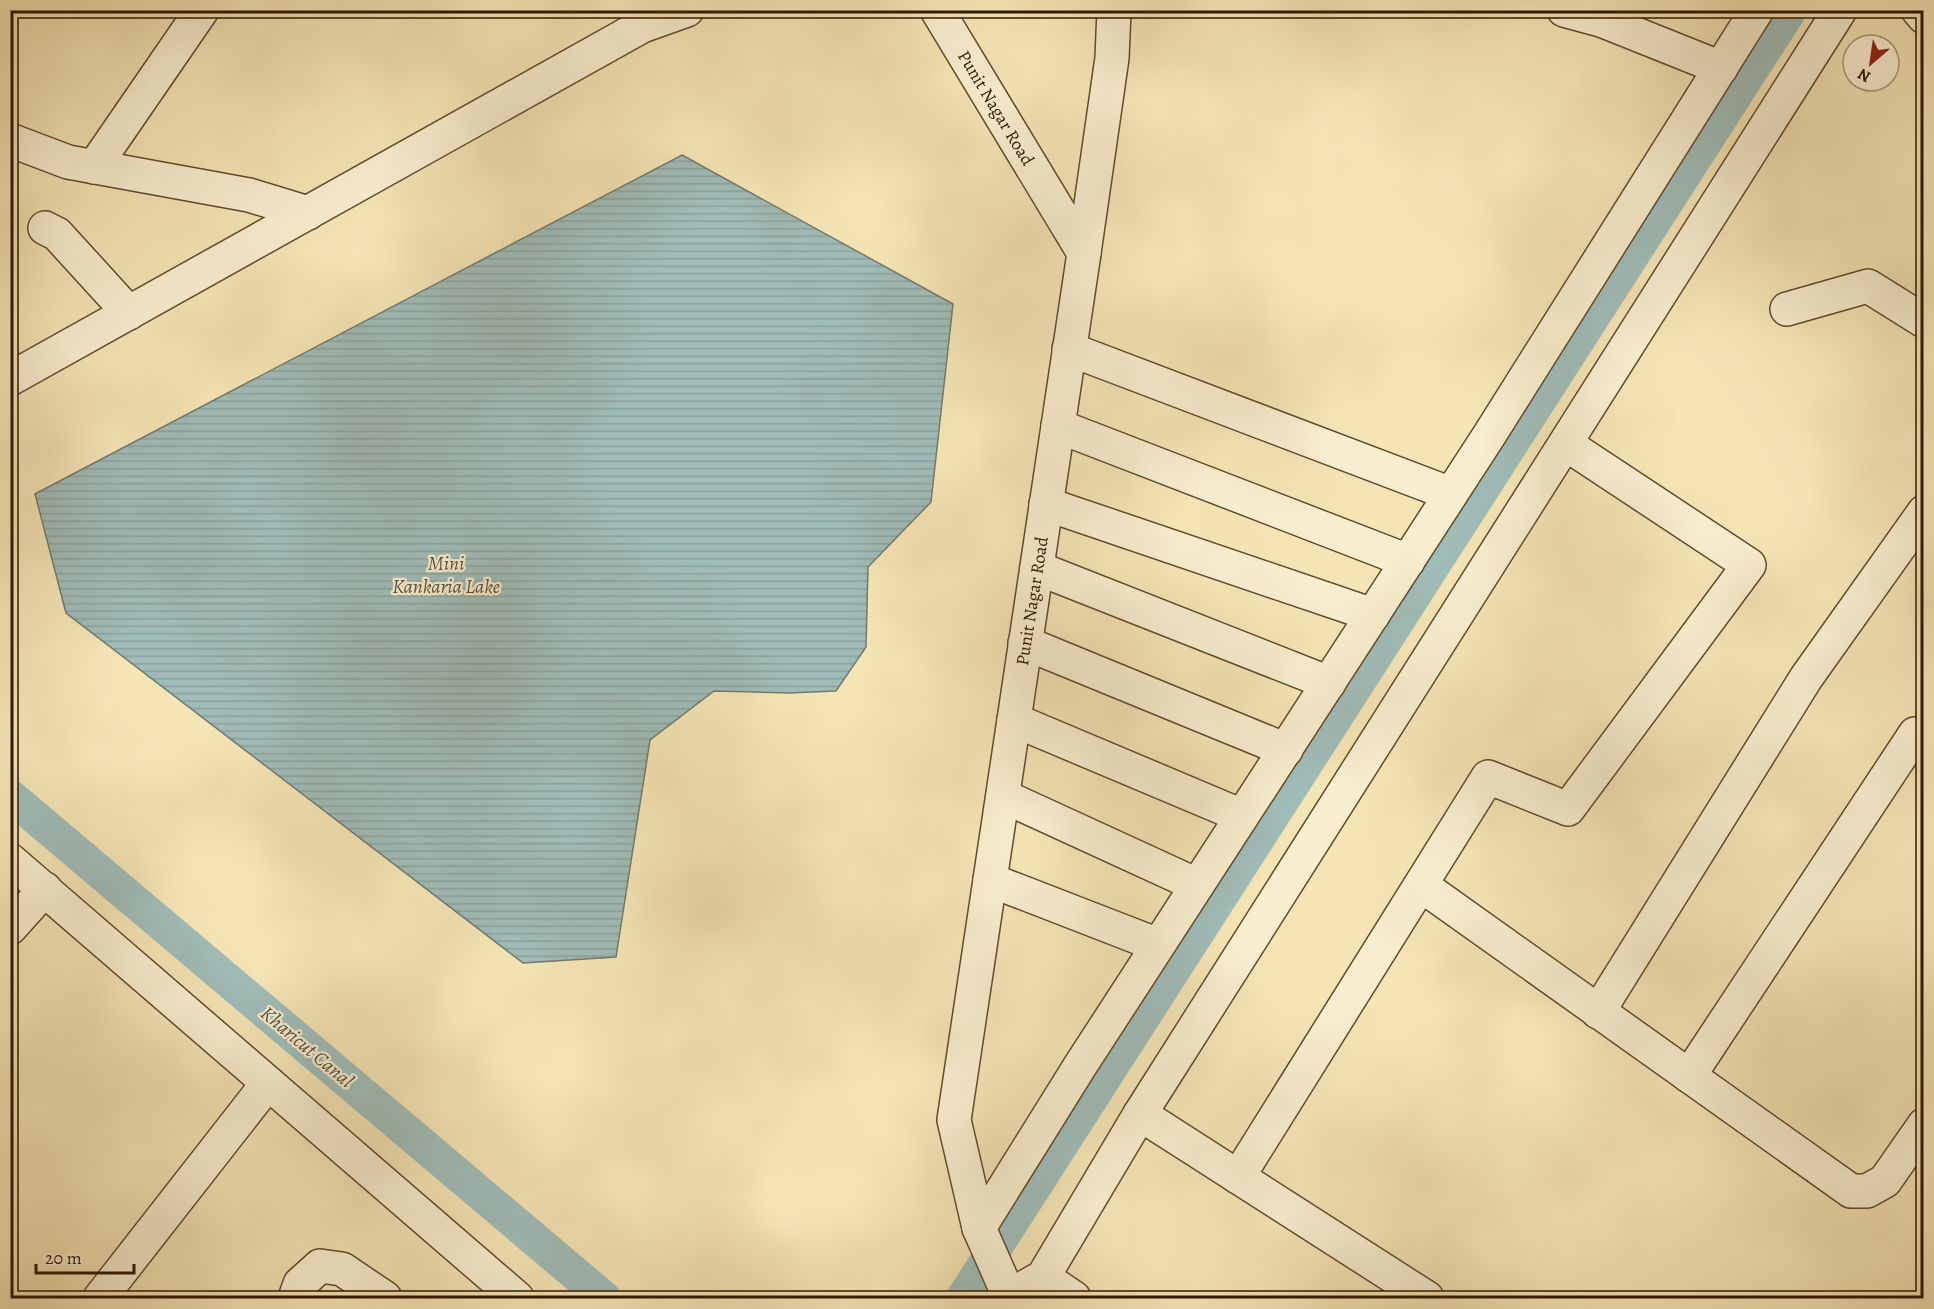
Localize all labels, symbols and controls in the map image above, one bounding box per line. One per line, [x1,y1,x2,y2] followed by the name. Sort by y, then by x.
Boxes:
[1841,33,1901,93] north arrow
[952,46,1040,170] street label: Punit Nagar Road
[1853,63,1875,88] text: N
[1010,535,1054,667] street label: Punit Nagar Road
[392,550,500,600] water label: Mini Kankaria Lake
[255,1000,359,1094] water label: Kharicut Canal
[36,1237,134,1275] scale bar
[45,1246,82,1270] text: 20 m

